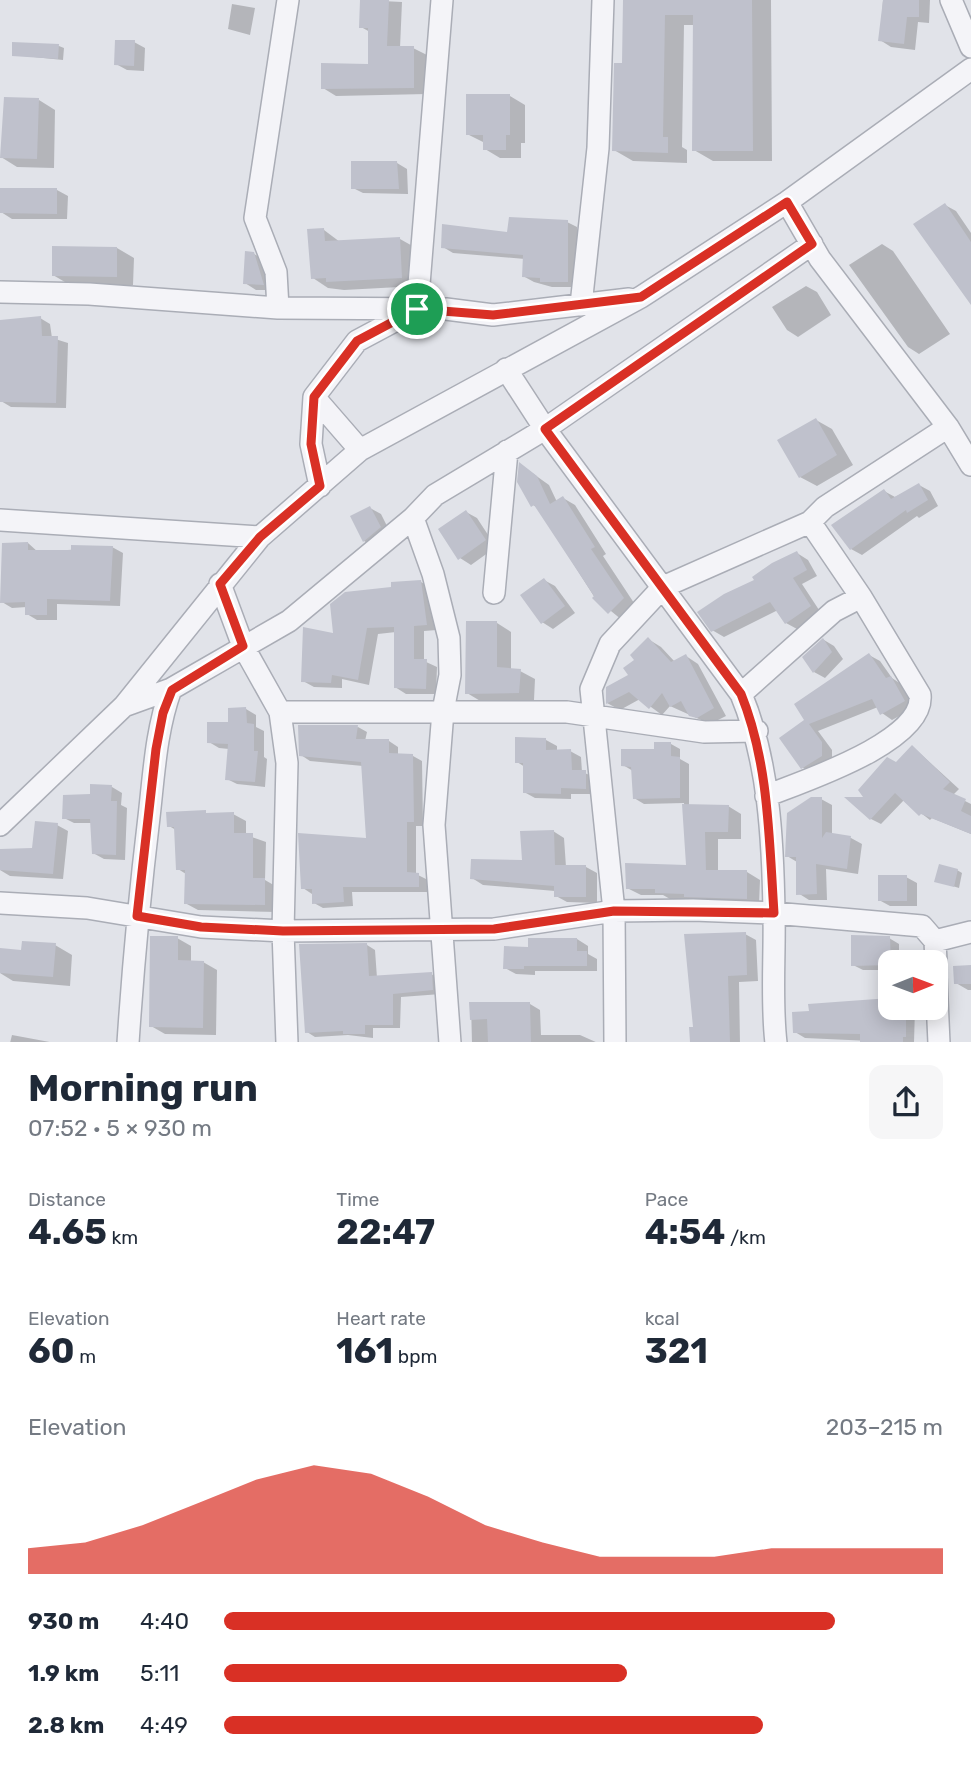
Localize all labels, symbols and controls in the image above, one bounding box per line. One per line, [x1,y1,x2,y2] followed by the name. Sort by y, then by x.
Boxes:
[387,279,447,339] pin
[398,290,436,328] icon: arrive
[878,950,948,1020] north arrow
[878,950,948,1020] map controls
[28,1065,258,1111] text: Morning run
[869,1065,943,1139] button: share
[28,1114,212,1142] text: 07:52 · 5 × 930 m
[28,1188,106,1211] text: Distance
[336,1188,379,1211] text: Time
[645,1188,688,1211] text: Pace
[28,1211,107,1253] text: 4.65
[336,1211,435,1253] text: 22:47
[645,1211,725,1253] text: 4:54
[107,1226,138,1249] text: km
[725,1226,766,1249] text: /km
[28,1307,109,1330] text: Elevation
[336,1307,426,1330] text: Heart rate
[645,1307,680,1330] text: kcal
[28,1330,75,1372] text: 60
[336,1330,393,1372] text: 161
[645,1330,708,1372] text: 321
[75,1345,96,1368] text: m
[393,1345,437,1368] text: bpm
[28,1413,127,1441] text: Elevation
[826,1413,943,1441] text: 203–215 m
[28,1607,99,1635] text: 930 m
[140,1607,189,1635] text: 4:40
[28,1659,99,1687] text: 1.9 km
[140,1659,179,1687] text: 5:11
[28,1711,104,1739] text: 2.8 km
[140,1711,188,1739] text: 4:49

